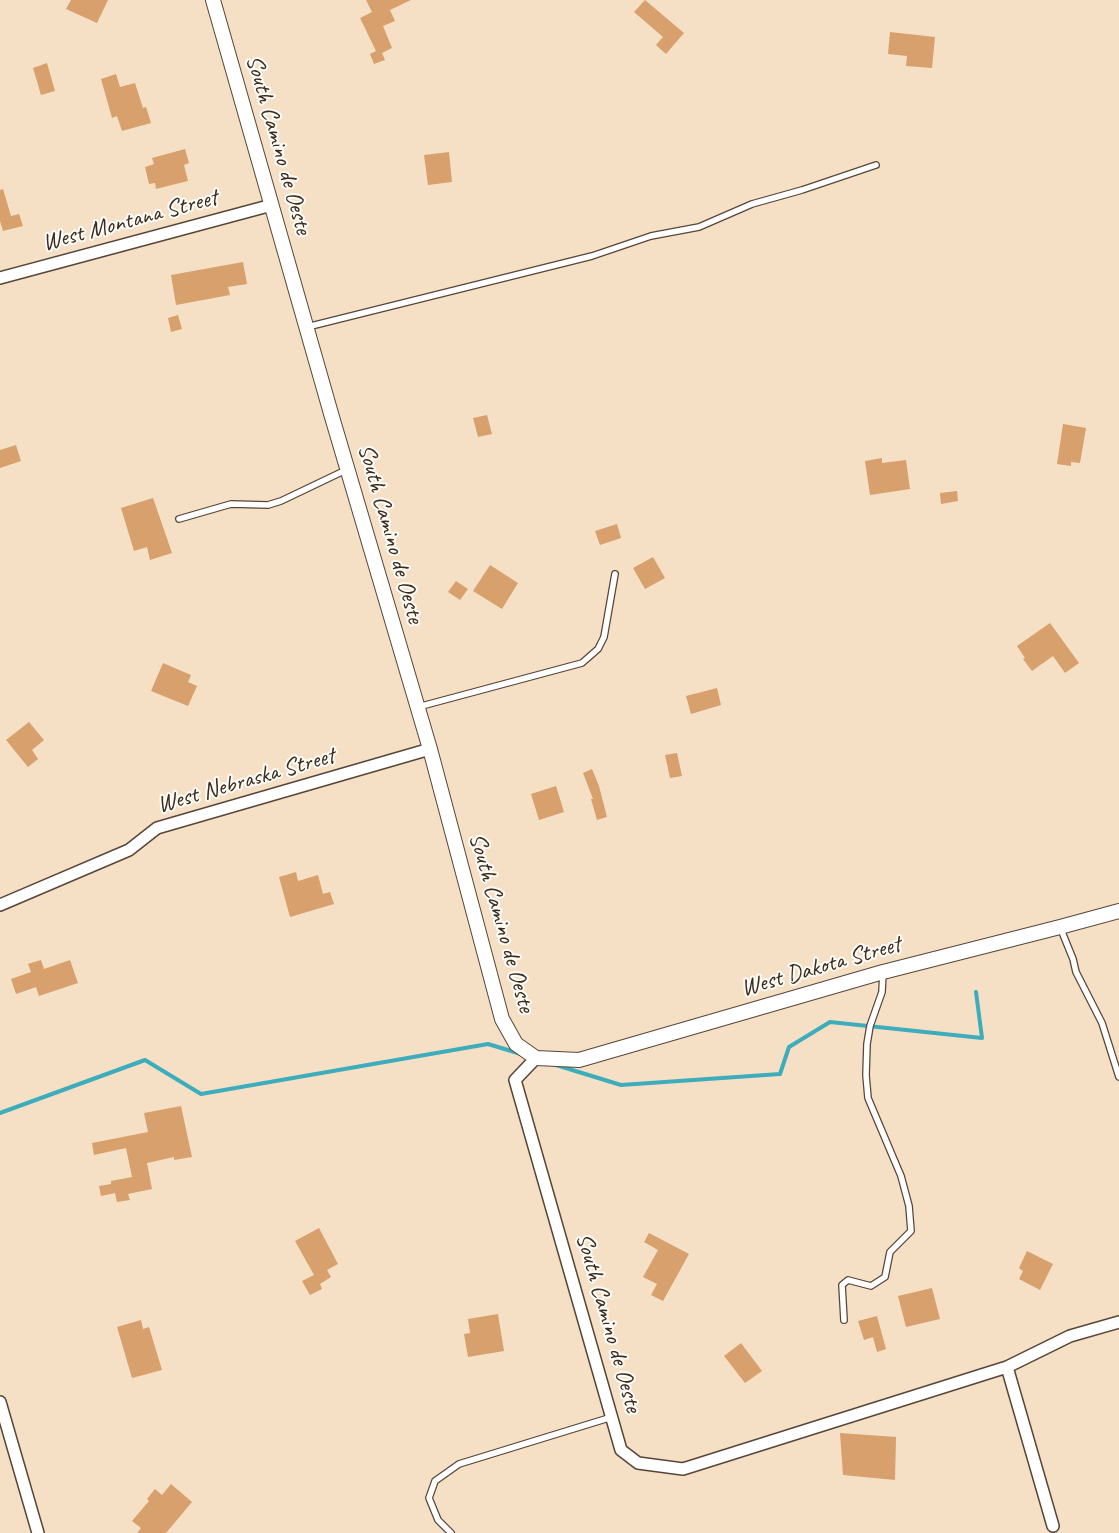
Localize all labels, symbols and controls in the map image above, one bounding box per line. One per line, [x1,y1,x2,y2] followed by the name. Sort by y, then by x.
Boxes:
[239,52,317,238] street label: South Camino de Oeste
[39,184,221,258] street label: West Montana Street
[351,441,429,627] street label: South Camino de Oeste
[154,742,338,820] street label: West Nebraska Street
[462,830,540,1016] street label: South Camino de Oeste
[738,930,904,1004] street label: West Dakota Street
[569,1230,647,1416] street label: South Camino de Oeste

